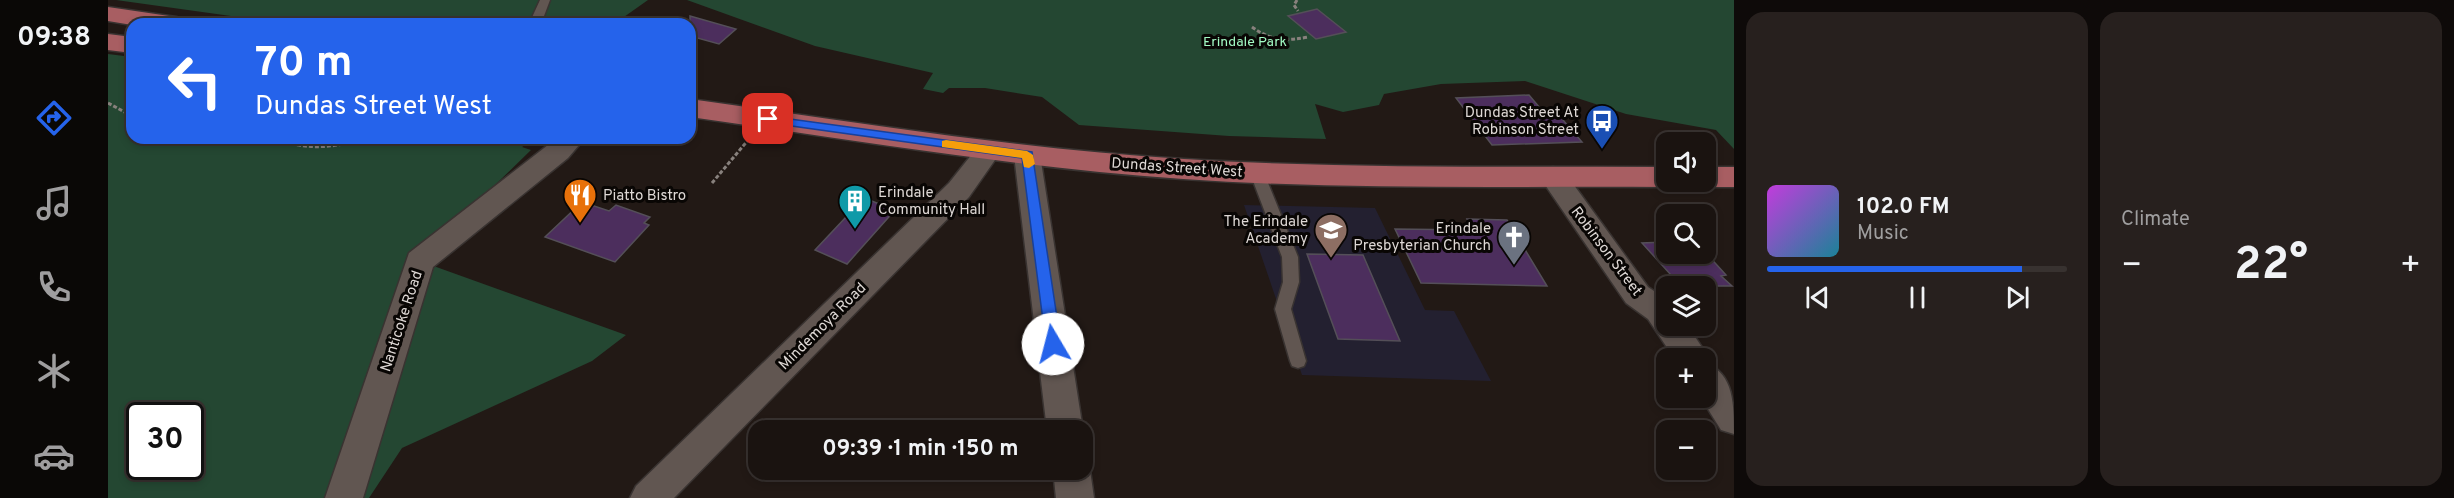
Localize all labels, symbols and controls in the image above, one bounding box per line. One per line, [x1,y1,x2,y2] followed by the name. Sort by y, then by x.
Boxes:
[17,21,91,55] text: 09:38
[1203,34,1287,51] park label: Erindale Park
[255,38,353,91] text: 70 m
[156,42,234,120] icon: left
[255,90,492,124] text: Dundas Street West
[742,93,793,144] pin
[33,97,75,139] icon: directions
[751,102,784,135] icon: arrive
[1584,103,1620,150] bus stop icon: Dundas Street At Robinson Street
[1465,104,1579,140] place label: Dundas Street At Robinson Street
[1656,132,1716,480] map controls
[1656,132,1716,192] button: sound
[1111,154,1243,183] street label: Dundas Street West
[562,177,598,224] restaurant icon: Piatto Bistro
[33,182,75,224] icon: music
[837,183,873,230] building icon: Erindale Community Hall
[878,184,985,220] place label: Erindale Community Hall
[603,187,686,206] place label: Piatto Bistro
[1857,194,1949,221] text: 102.0 FM
[1566,203,1646,300] street label: Robinson Street
[1656,204,1716,264] button: search
[2121,207,2190,233] text: Climate
[1313,212,1349,259] school or university icon: The Erindale Academy
[1224,213,1308,249] place label: The Erindale Academy
[1496,219,1532,266] church icon: Erindale Presbyterian Church
[1353,220,1491,256] place label: Erindale Presbyterian Church
[1857,221,1909,247] text: Music
[2234,238,2308,295] text: 22°
[2121,246,2142,288] text: −
[2400,246,2421,288] text: +
[33,266,75,308] icon: phone
[377,268,428,375] street label: Nanticoke Road
[1656,276,1716,336] button: layers
[775,279,871,375] street label: Mindemoya Road
[1801,281,1834,314] icon: previous
[1901,281,1934,314] icon: pause
[2001,281,2034,314] icon: next
[1021,312,1085,376] position arrow
[1656,348,1716,408] button: +
[33,350,75,392] icon: climate
[126,402,204,480] speed limit sign: 30
[1656,420,1716,480] button: −
[33,435,75,477] icon: car
[822,436,1019,463] text: 09:39 · 1 min · 150 m

